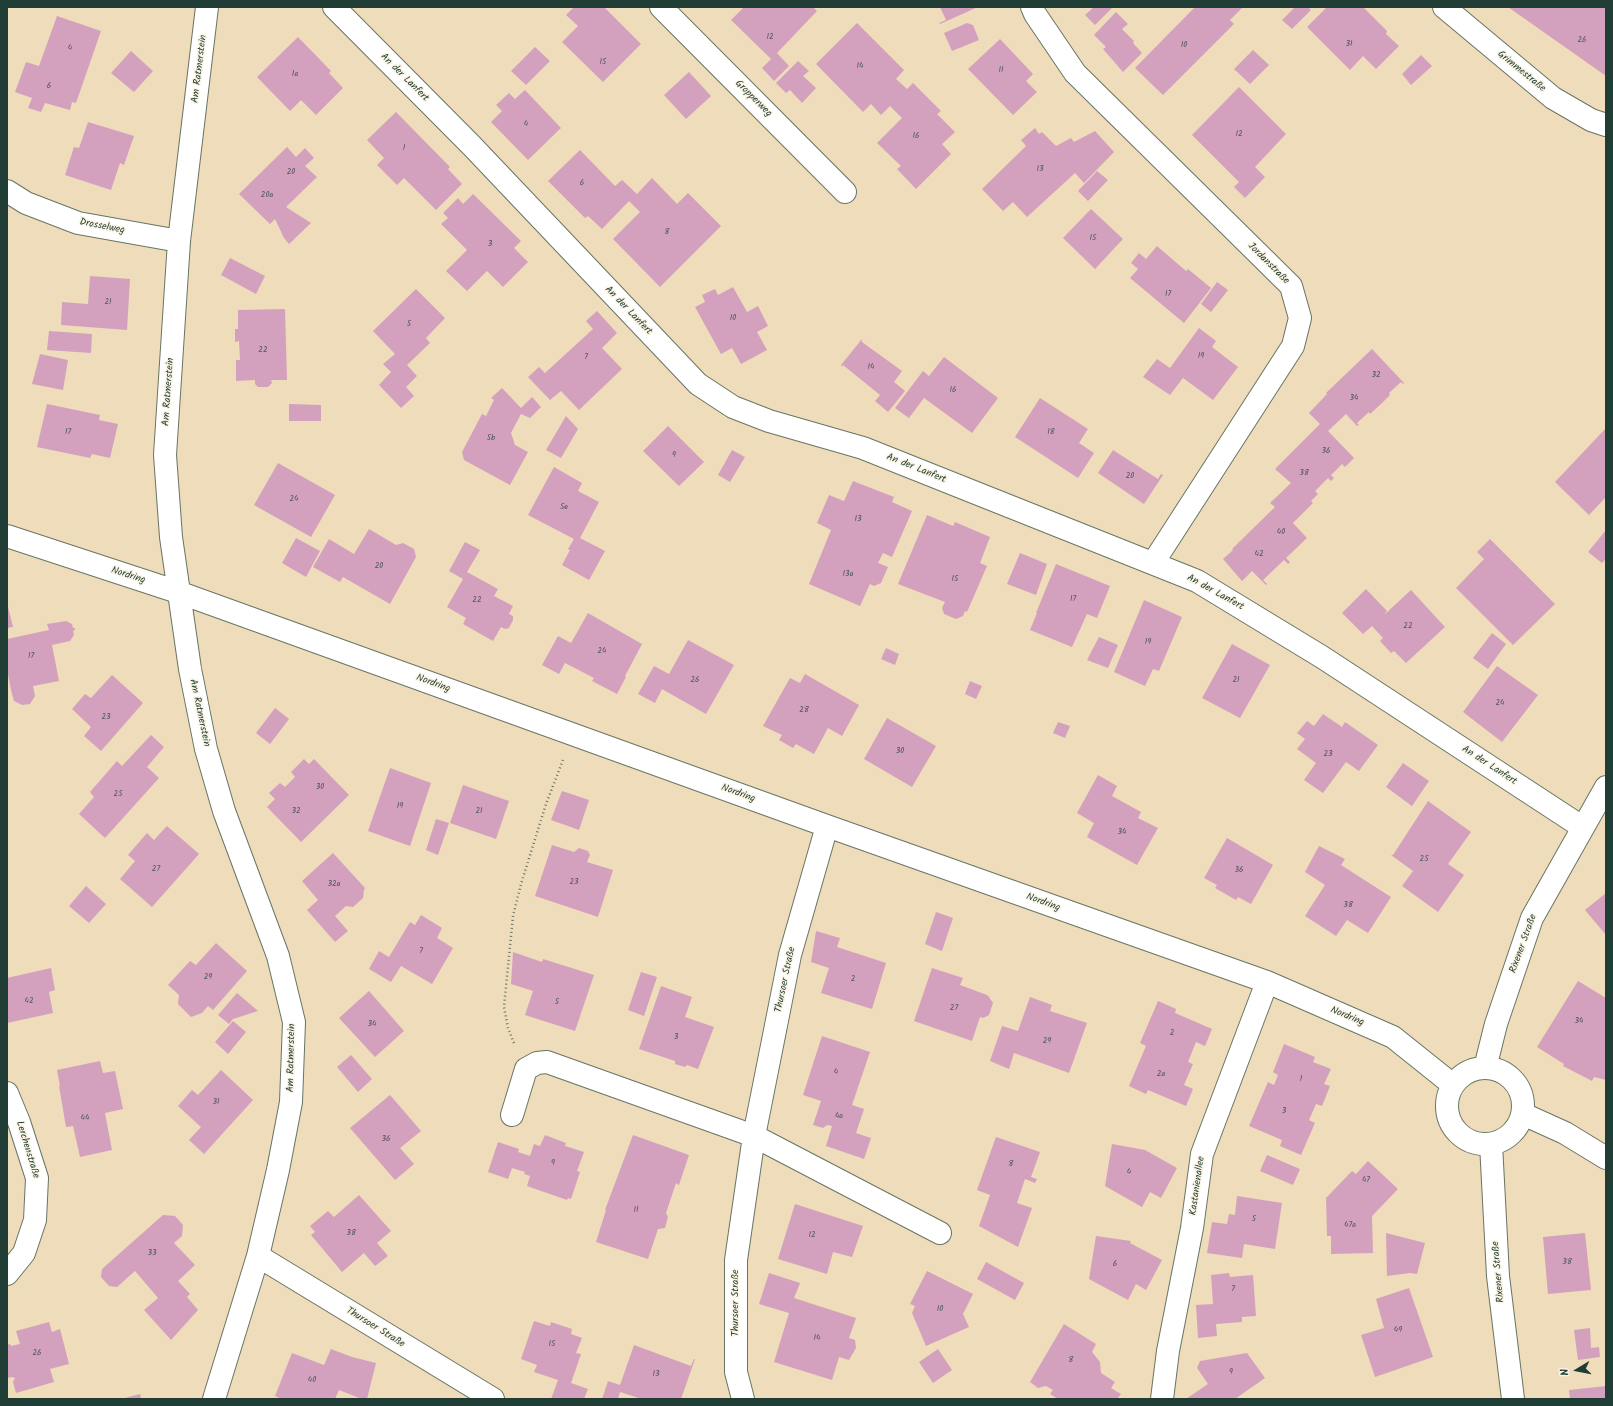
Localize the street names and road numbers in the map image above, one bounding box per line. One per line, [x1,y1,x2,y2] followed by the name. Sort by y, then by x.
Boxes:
[190,34,210,104] street label: Am Ratmerstein
[1494,49,1548,95] street label: Grimmestraße
[377,51,431,105] street label: An der Lanfert
[732,78,774,120] street label: Gropperweg
[78,217,126,237] street label: Drosselweg
[1245,241,1291,287] street label: Jordanstraße
[602,284,654,338] street label: An der Lanfert
[161,357,177,427] street label: Am Ratmerstein
[884,452,948,486] street label: An der Lanfert
[109,565,147,587] street label: Nordring
[1184,572,1246,614] street label: An der Lanfert
[414,672,452,696] street label: Nordring
[186,678,212,748] street label: Am Ratmerstein
[1459,744,1519,788] street label: An der Lanfert
[719,782,757,806] street label: Nordring
[1024,891,1062,915] street label: Nordring
[1508,913,1540,975] street label: Rixener Straße
[773,946,799,1014] street label: Thursoer Straße
[1328,1005,1366,1029] street label: Nordring
[285,1024,299,1092] street label: Am Ratmerstein
[13,1120,41,1180] street label: Lerchenstraße
[1188,1156,1208,1216] street label: Kastanienallee
[1490,1241,1508,1303] street label: Rixener Straße
[730,1270,742,1336] street label: Thursoer Straße
[343,1305,407,1351] street label: Thursoer Straße

